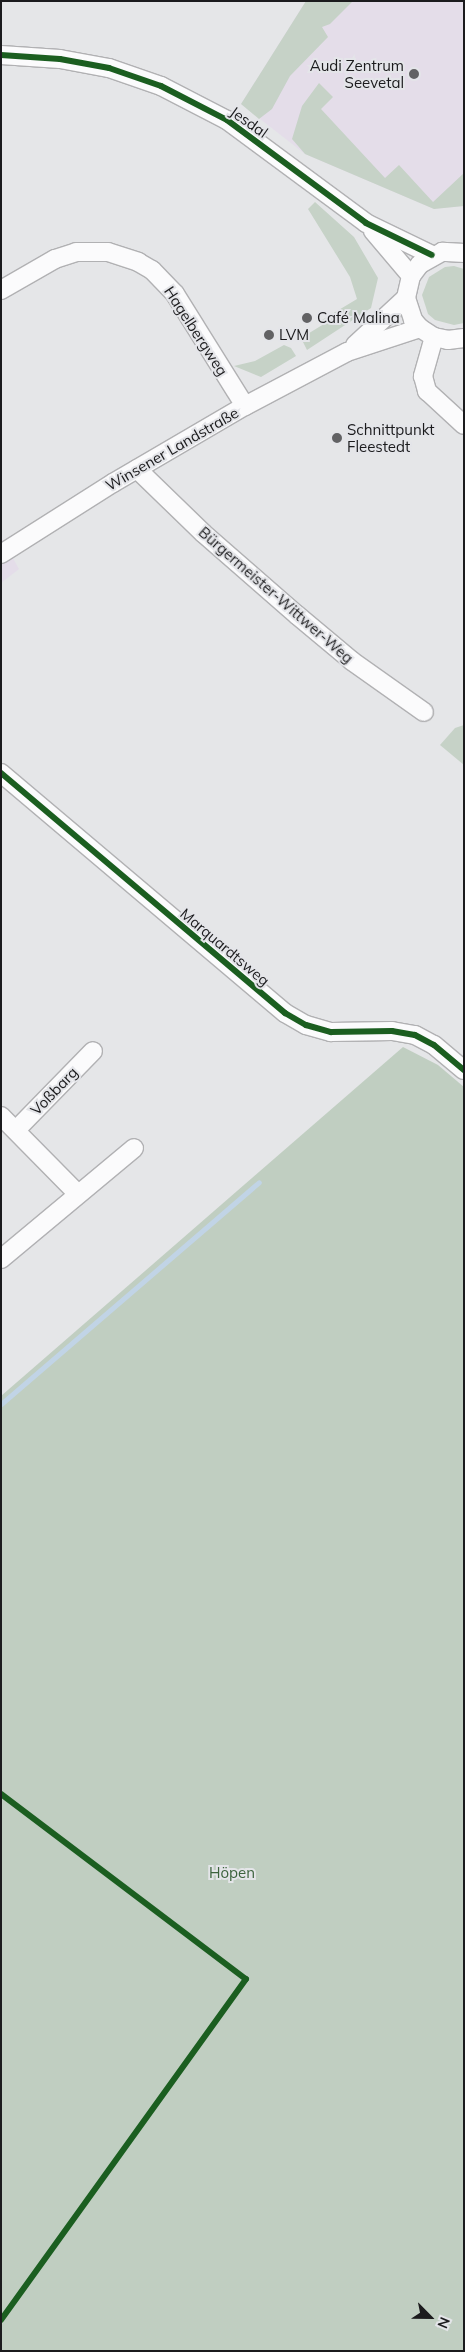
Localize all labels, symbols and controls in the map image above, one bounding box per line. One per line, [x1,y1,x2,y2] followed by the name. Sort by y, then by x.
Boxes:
[310,56,404,91] place label: Audi Zentrum Seevetal
[408,68,420,80] marker: Audi Zentrum Seevetal
[227,103,271,141] street label: Jesdal
[160,283,232,379] street label: Hagelbergweg
[317,309,400,327] place label: Café Malina
[301,312,313,324] marker: Café Malina
[279,326,309,344] place label: LVM
[263,329,275,341] marker: LVM
[102,404,242,494] street label: Winsener Landstraße
[347,420,434,455] place label: Schnittpunkt Fleestedt
[331,432,343,444] marker: Schnittpunkt Fleestedt
[195,523,357,667] street label: Bürgermeister-Wittwer-Weg
[177,904,273,990] street label: Marquardtsweg
[27,1063,81,1119] street label: Voßbarg
[209,1864,255,1882] park label: Höpen
[405,2292,455,2342] north arrow
[433,2314,454,2331] text: N

